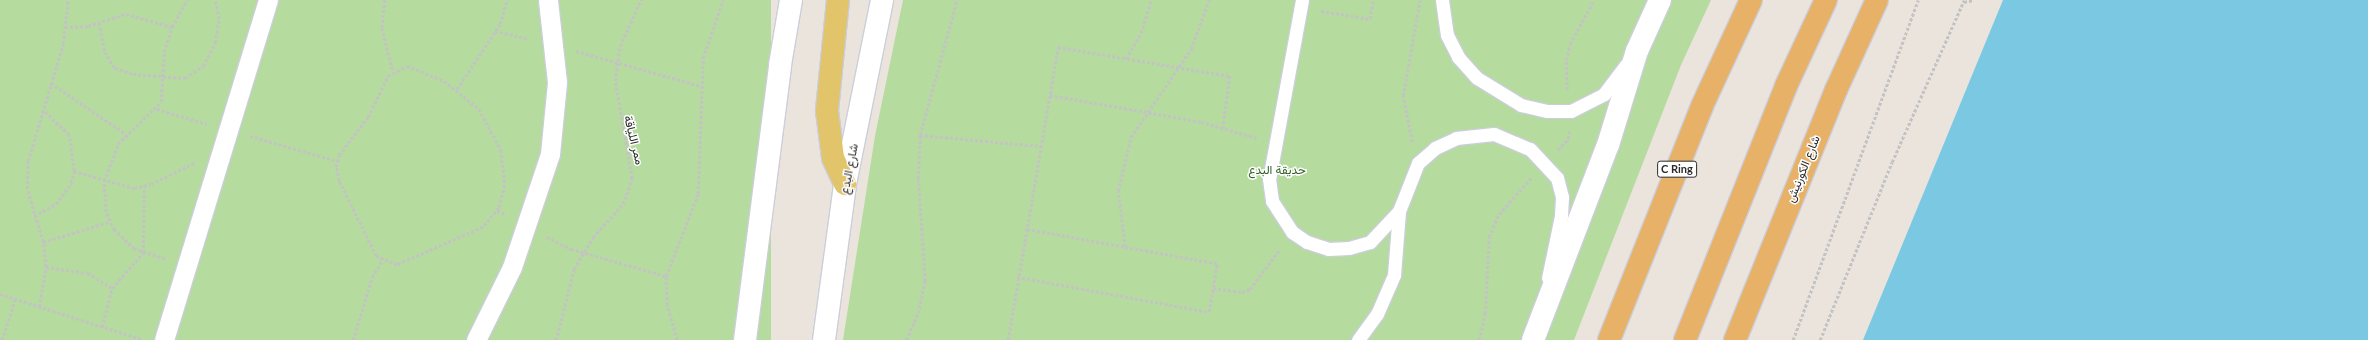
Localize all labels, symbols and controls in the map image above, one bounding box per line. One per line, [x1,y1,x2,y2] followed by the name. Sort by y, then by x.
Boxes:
[621,114,647,166] street label: ممر اللياقة
[1783,133,1823,205] street label: شارع الكورنيش
[837,142,861,196] street label: شارع البدع
[1657,160,1697,178] road number: C Ring
[1248,163,1306,177] park label: حديقة البدع

